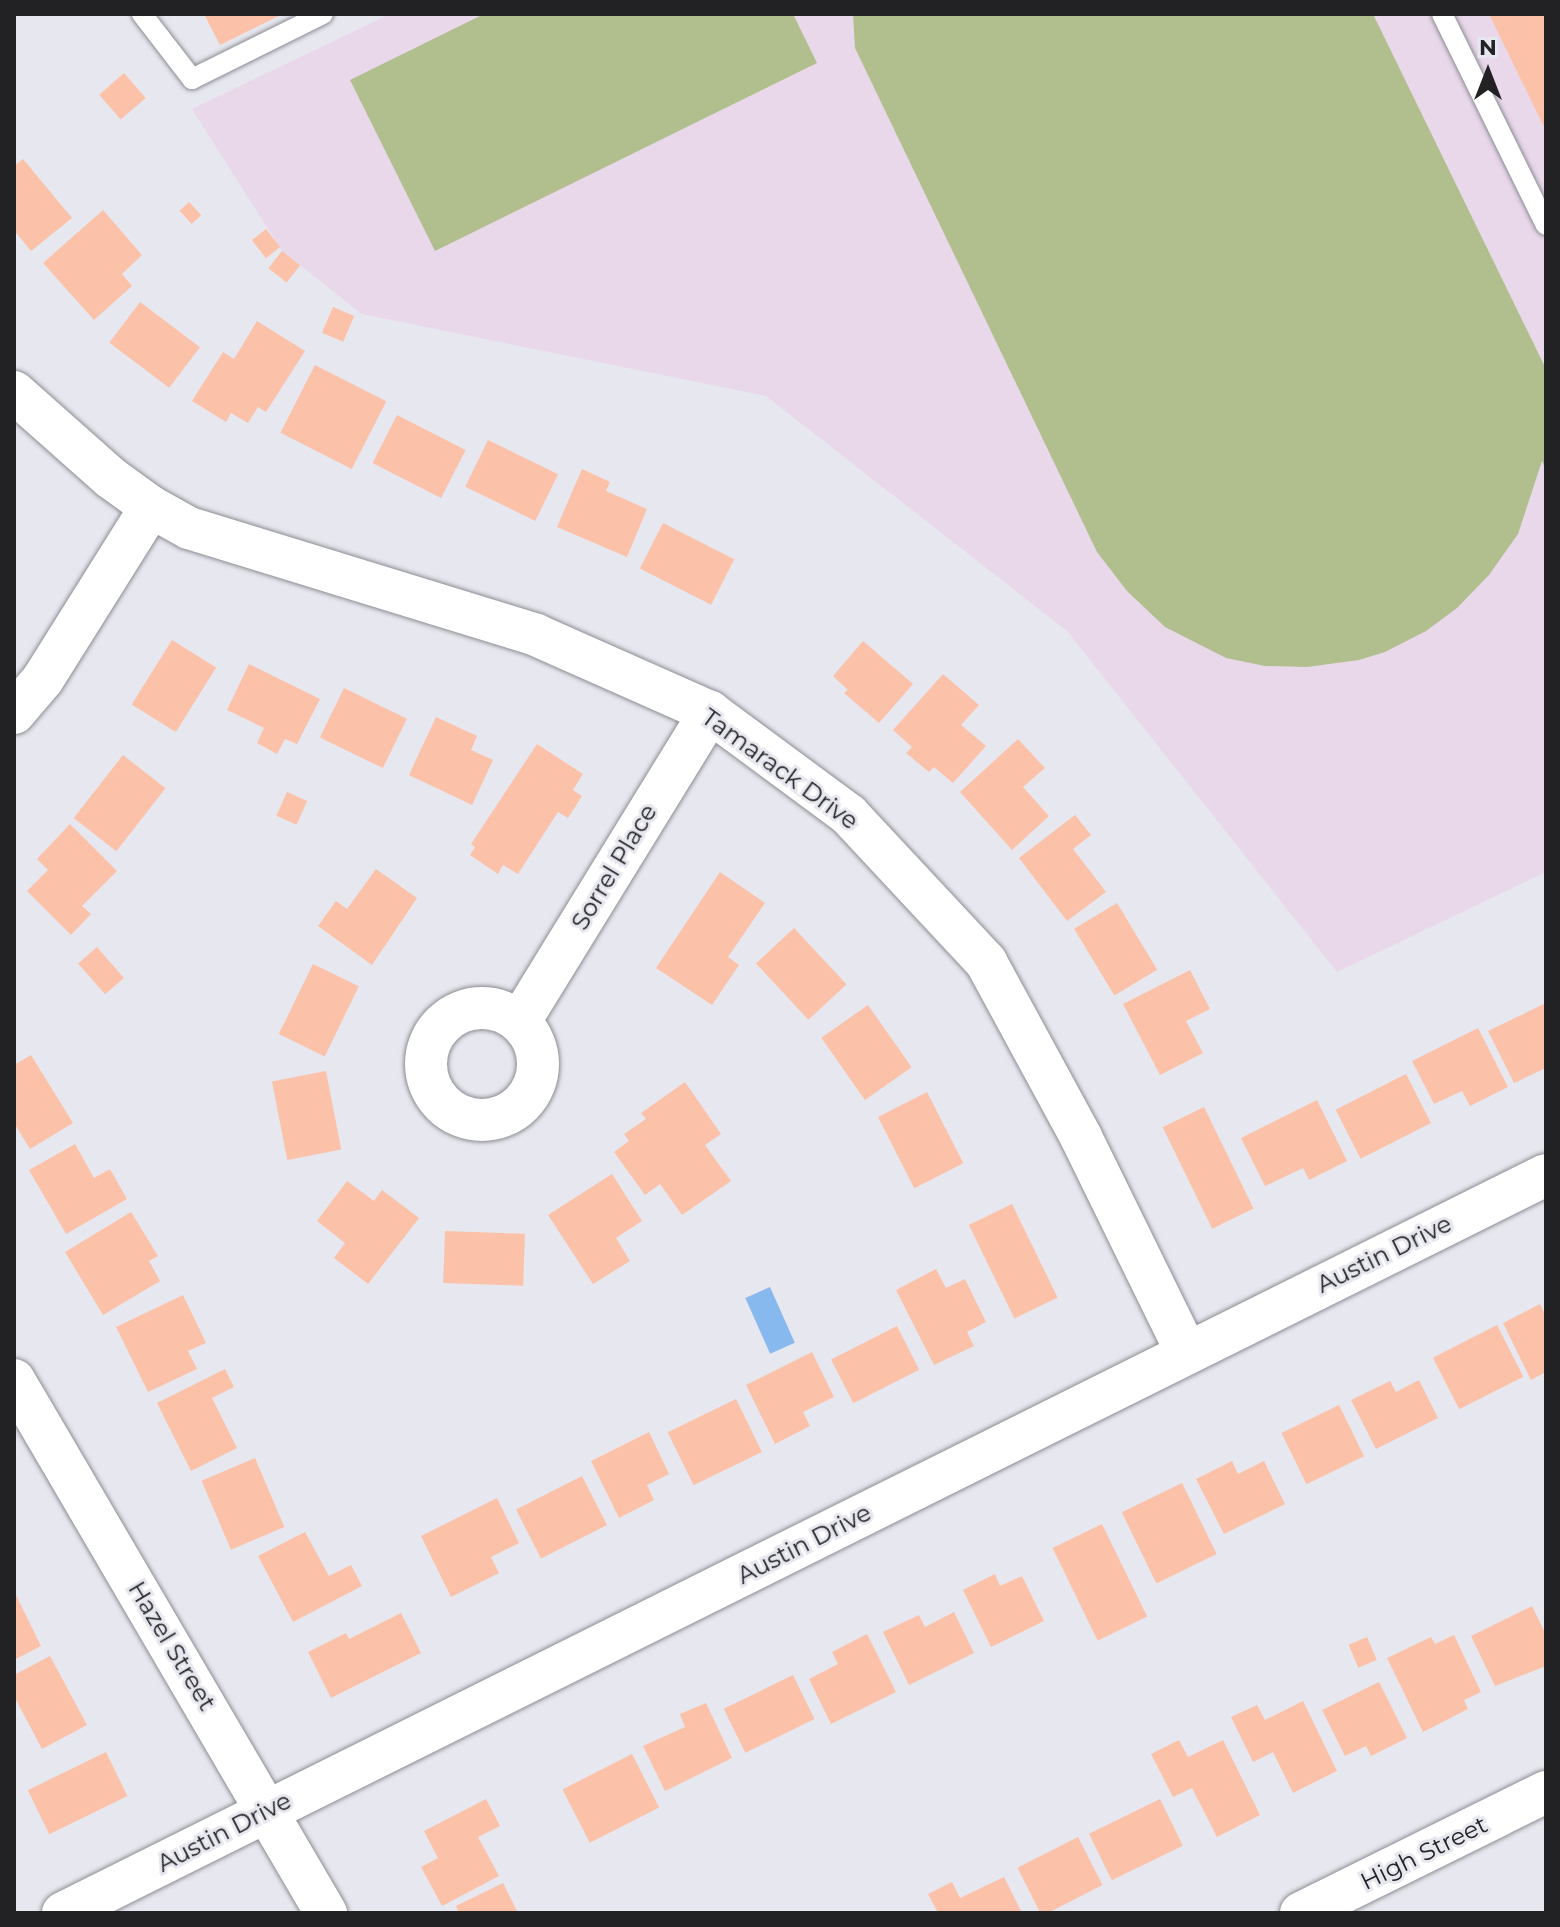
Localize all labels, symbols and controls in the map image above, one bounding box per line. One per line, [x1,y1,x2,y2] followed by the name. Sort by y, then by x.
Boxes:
[1448,32,1528,112] north arrow
[1479,34,1497,61] text: N
[696,703,864,835] street label: Tamarack Drive
[565,799,663,935] street label: Sorrel Place
[1312,1209,1456,1299] street label: Austin Drive
[732,1498,876,1590] street label: Austin Drive
[122,1576,222,1716] street label: Hazel Street
[152,1786,296,1878] street label: Austin Drive
[1356,1810,1492,1896] street label: High Street

